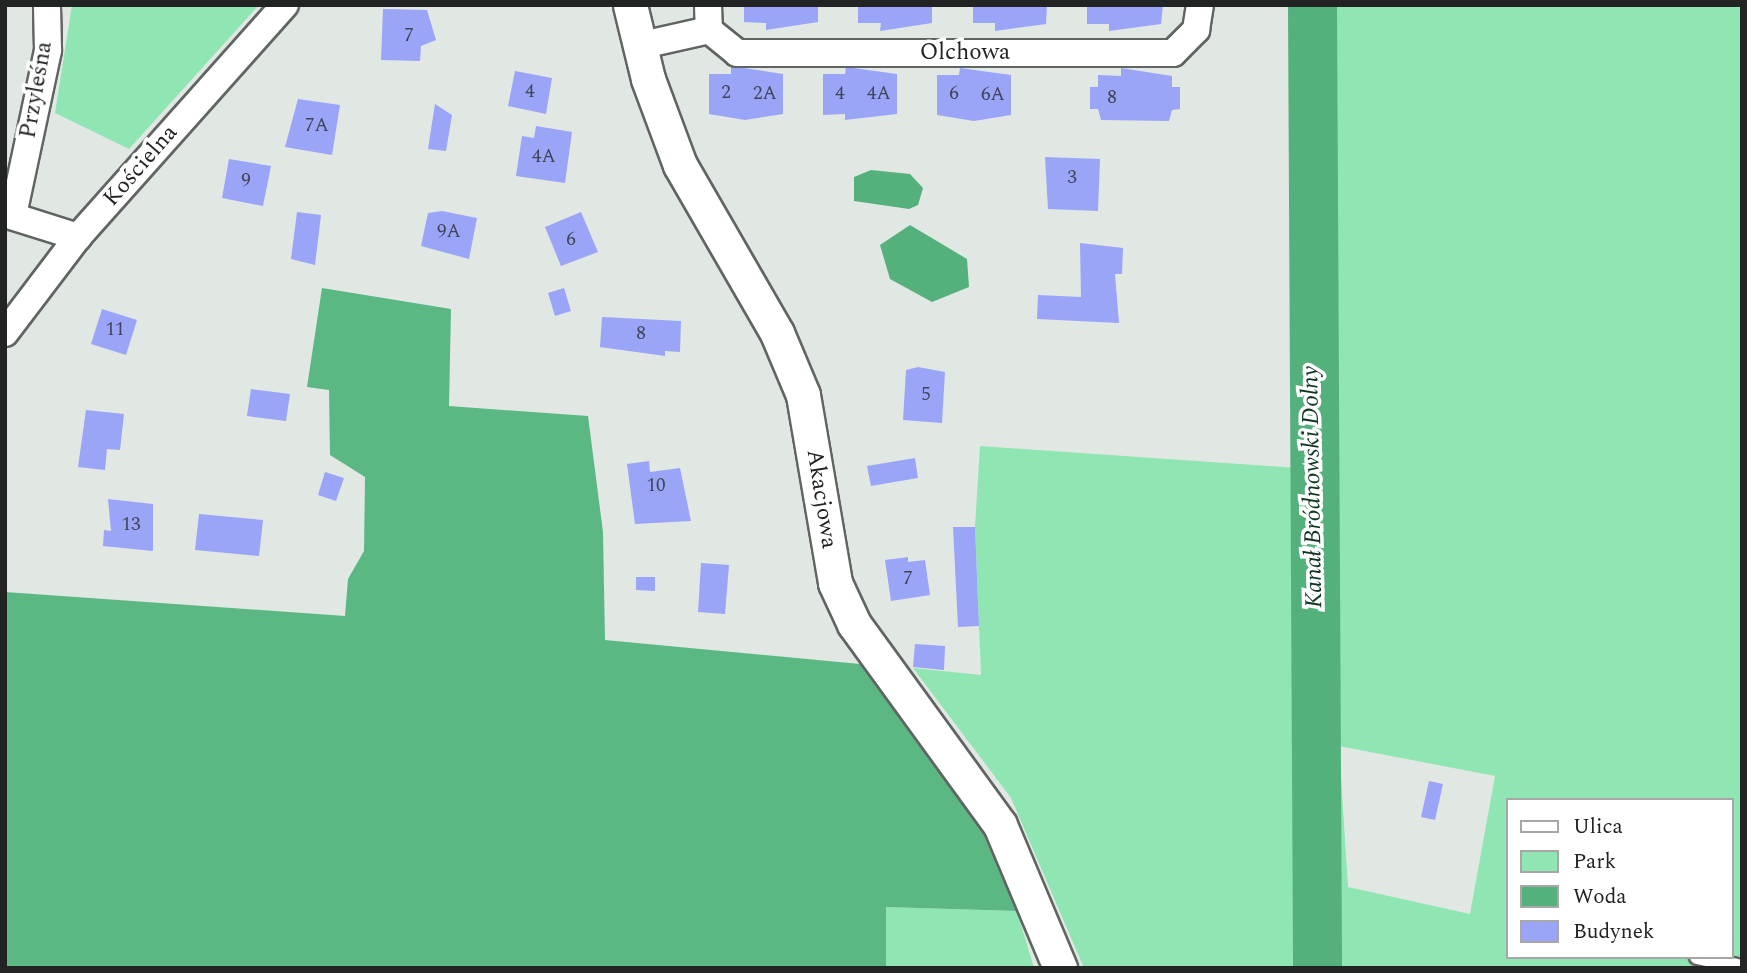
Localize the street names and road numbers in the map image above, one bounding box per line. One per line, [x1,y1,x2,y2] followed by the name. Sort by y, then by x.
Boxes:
[15,39,59,141] street label: Przyleśna
[920,39,1010,67] street label: Olchowa
[98,120,184,212] street label: Kościelna
[800,447,842,551] street label: Akacjowa

